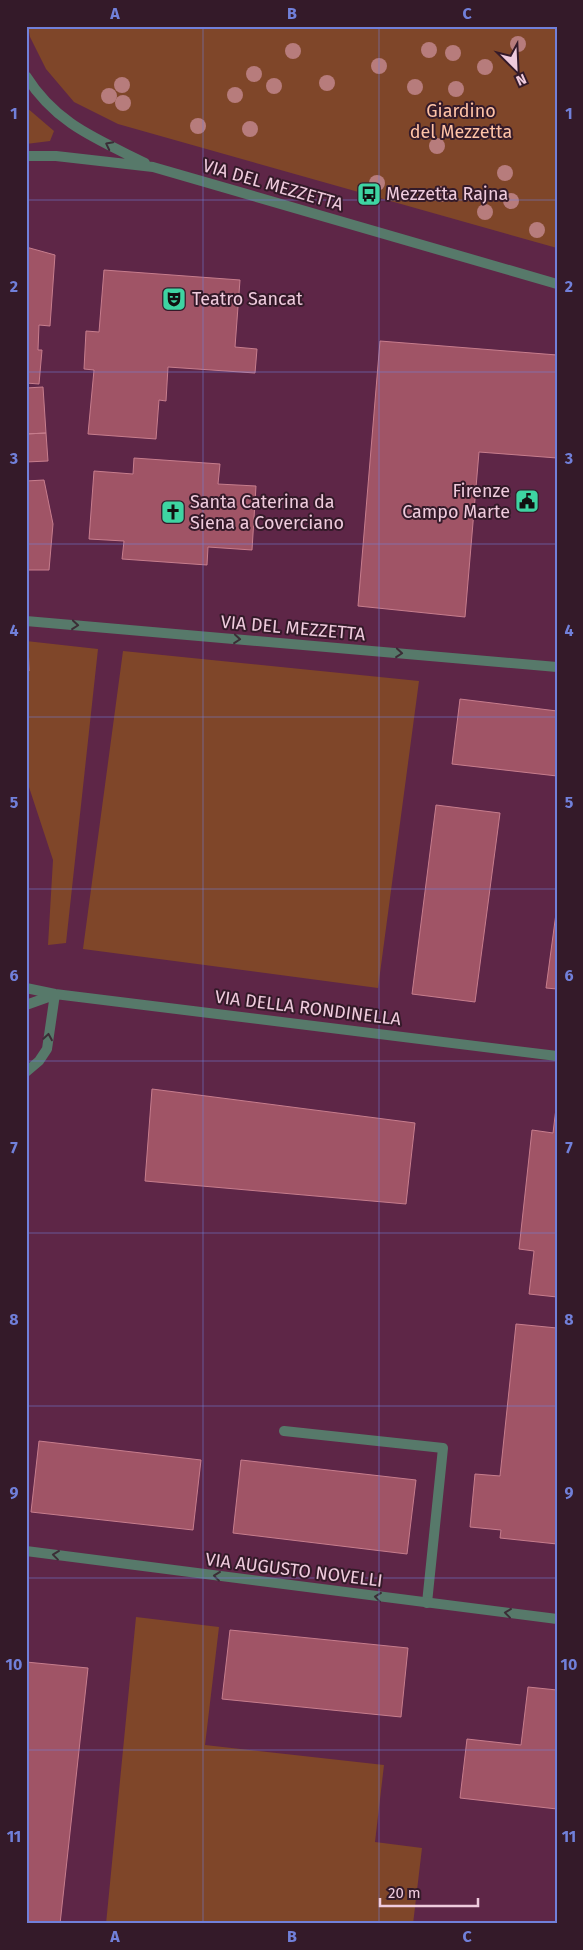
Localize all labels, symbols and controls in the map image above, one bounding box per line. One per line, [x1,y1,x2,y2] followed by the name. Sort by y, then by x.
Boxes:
[109,4,120,23] text: A
[287,4,297,23] text: B
[462,4,472,23] text: C
[490,42,540,92] north arrow
[513,70,529,89] text: N
[410,100,512,143] park label: Giardino del Mezzetta
[10,104,18,123] text: 1
[565,104,573,123] text: 1
[105,141,114,151] one-way arrow
[200,154,346,216] street label: VIA DEL MEZZETTA
[356,181,382,207] bus stop icon: Mezzetta Rajna
[386,183,508,205] place label: Mezzetta Rajna
[10,277,18,296] text: 2
[565,277,573,296] text: 2
[161,286,187,312] theatre icon: Teatro Sancat
[192,288,303,310] place label: Teatro Sancat
[9,449,18,468] text: 3
[564,449,573,468] text: 3
[402,480,510,523] place label: Firenze Campo Marte
[514,488,540,514] public building icon: Firenze Campo Marte
[190,491,344,534] place label: Santa Caterina da Siena a Coverciano
[160,499,186,525] church icon: Santa Caterina da Siena a Coverciano
[220,611,367,645] street label: VIA DEL MEZZETTA
[71,620,79,631] one-way arrow
[9,621,19,640] text: 4
[564,621,574,640] text: 4
[233,634,241,645] one-way arrow
[395,648,403,659] one-way arrow
[10,793,19,812] text: 5
[565,793,574,812] text: 5
[9,966,19,985] text: 6
[564,966,574,985] text: 6
[214,986,403,1030] street label: VIA DELLA RONDINELLA
[43,1033,53,1041] one-way arrow
[10,1138,18,1157] text: 7
[565,1138,573,1157] text: 7
[9,1310,19,1329] text: 8
[564,1310,574,1329] text: 8
[10,1483,19,1502] text: 9
[565,1483,574,1502] text: 9
[204,1548,384,1592] street label: VIA AUGUSTO NOVELLI
[52,1550,60,1561] one-way arrow
[213,1571,221,1582] one-way arrow
[374,1592,382,1603] one-way arrow
[504,1608,512,1619] one-way arrow
[6,1655,22,1674] text: 10
[561,1655,577,1674] text: 10
[7,1827,21,1846] text: 11
[562,1827,576,1846] text: 11
[380,1875,478,1907] scale bar
[388,1884,421,1902] text: 20 m
[109,1927,120,1946] text: A
[287,1927,297,1946] text: B
[462,1927,472,1946] text: C

